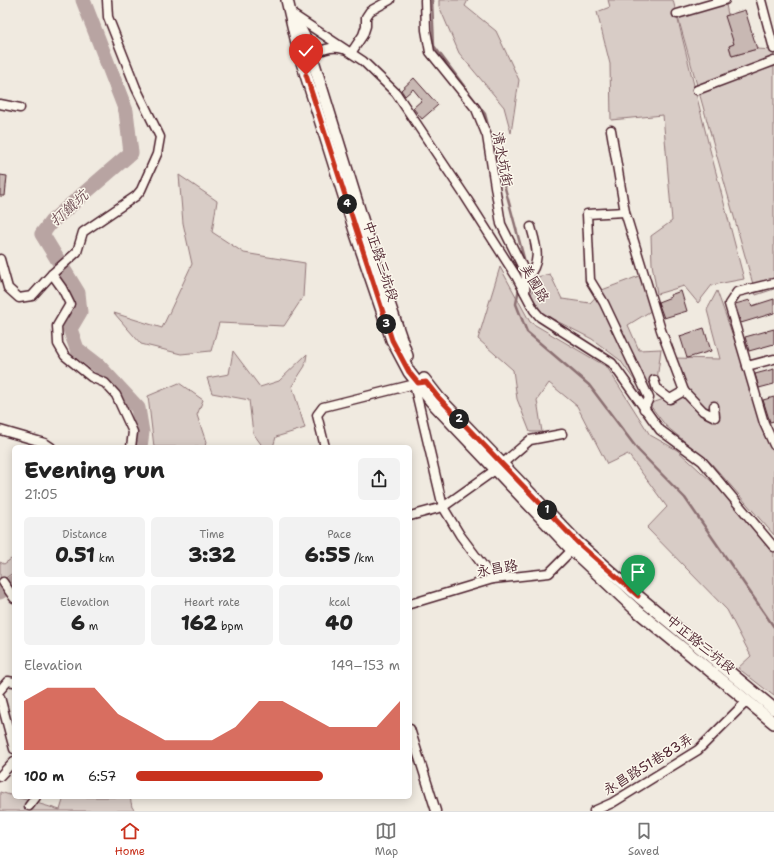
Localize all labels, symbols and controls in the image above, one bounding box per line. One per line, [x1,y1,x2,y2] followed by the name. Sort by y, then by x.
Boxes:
[289,34,323,75] pin
[295,40,317,62] icon: check
[489,130,517,188] street label: 清水坑街
[46,184,94,230] water label: 打鐵坑
[337,194,357,214] pin: 4
[343,196,351,211] text: 4
[359,218,403,304] street label: 中正路三坑段
[517,260,553,306] street label: 美國路
[376,314,396,334] pin: 3
[382,316,390,331] text: 3
[449,409,469,429] pin: 2
[455,411,463,426] text: 2
[24,456,165,485] text: Evening run
[358,458,400,500] button: share
[24,486,58,503] text: 21:05
[537,500,557,520] pin: 1
[544,502,550,517] text: 1
[62,527,107,542] text: Distance
[199,527,225,542] text: Time
[327,527,351,542] text: Pace
[55,542,95,568] text: 0.51
[188,542,236,568] text: 3:32
[305,542,350,568] text: 6:55
[95,551,114,566] text: km
[350,551,374,566] text: /km
[475,555,519,581] street label: 永昌路
[621,555,655,596] pin
[627,561,649,583] icon: arrive
[60,595,109,610] text: Elevation
[184,595,240,610] text: Heart rate
[329,595,350,610] text: kcal
[71,610,85,636] text: 6
[181,610,217,636] text: 162
[325,610,353,636] text: 40
[663,611,739,677] street label: 中正路三坑段
[85,619,98,634] text: m
[217,619,243,634] text: bpm
[24,657,82,674] text: Elevation
[331,657,400,674] text: 149–153 m
[600,729,696,799] street label: 永昌路51巷83弄
[24,768,64,785] text: 100 m
[88,768,116,785] text: 6:57
[115,820,145,859] tab: Home
[375,820,398,859] tab: Map
[628,820,659,859] tab: Saved

